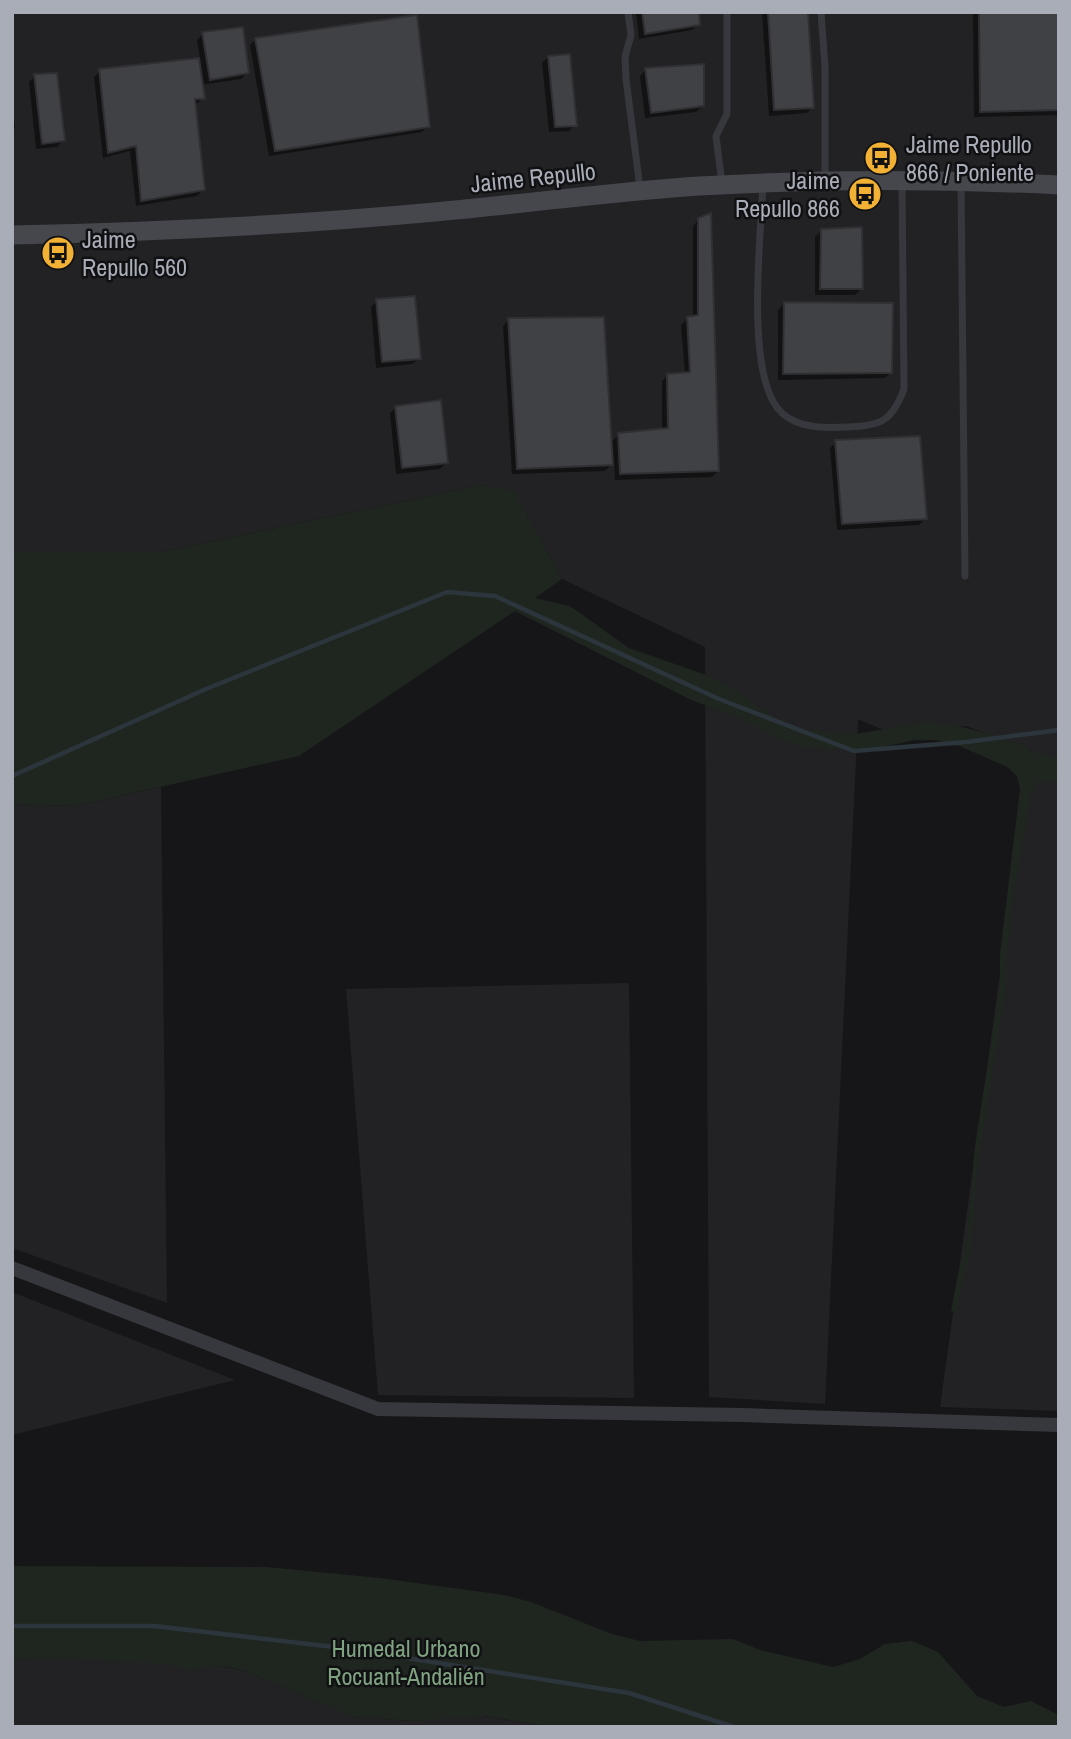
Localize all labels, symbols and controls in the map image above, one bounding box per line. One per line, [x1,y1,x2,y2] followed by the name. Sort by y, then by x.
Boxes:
[906,128,1034,188] place label: Jaime Repullo 866 / Poniente
[862,139,900,177] bus stop icon: Jaime Repullo 866 / Poniente
[469,155,597,199] street label: Jaime Repullo
[735,164,840,224] place label: Jaime Repullo 866
[846,175,884,213] bus stop icon: Jaime Repullo 866
[82,223,187,283] place label: Jaime Repullo 560
[39,234,77,272] bus stop icon: Jaime Repullo 560
[327,1632,485,1692] park label: Humedal Urbano Rocuant-Andalién

